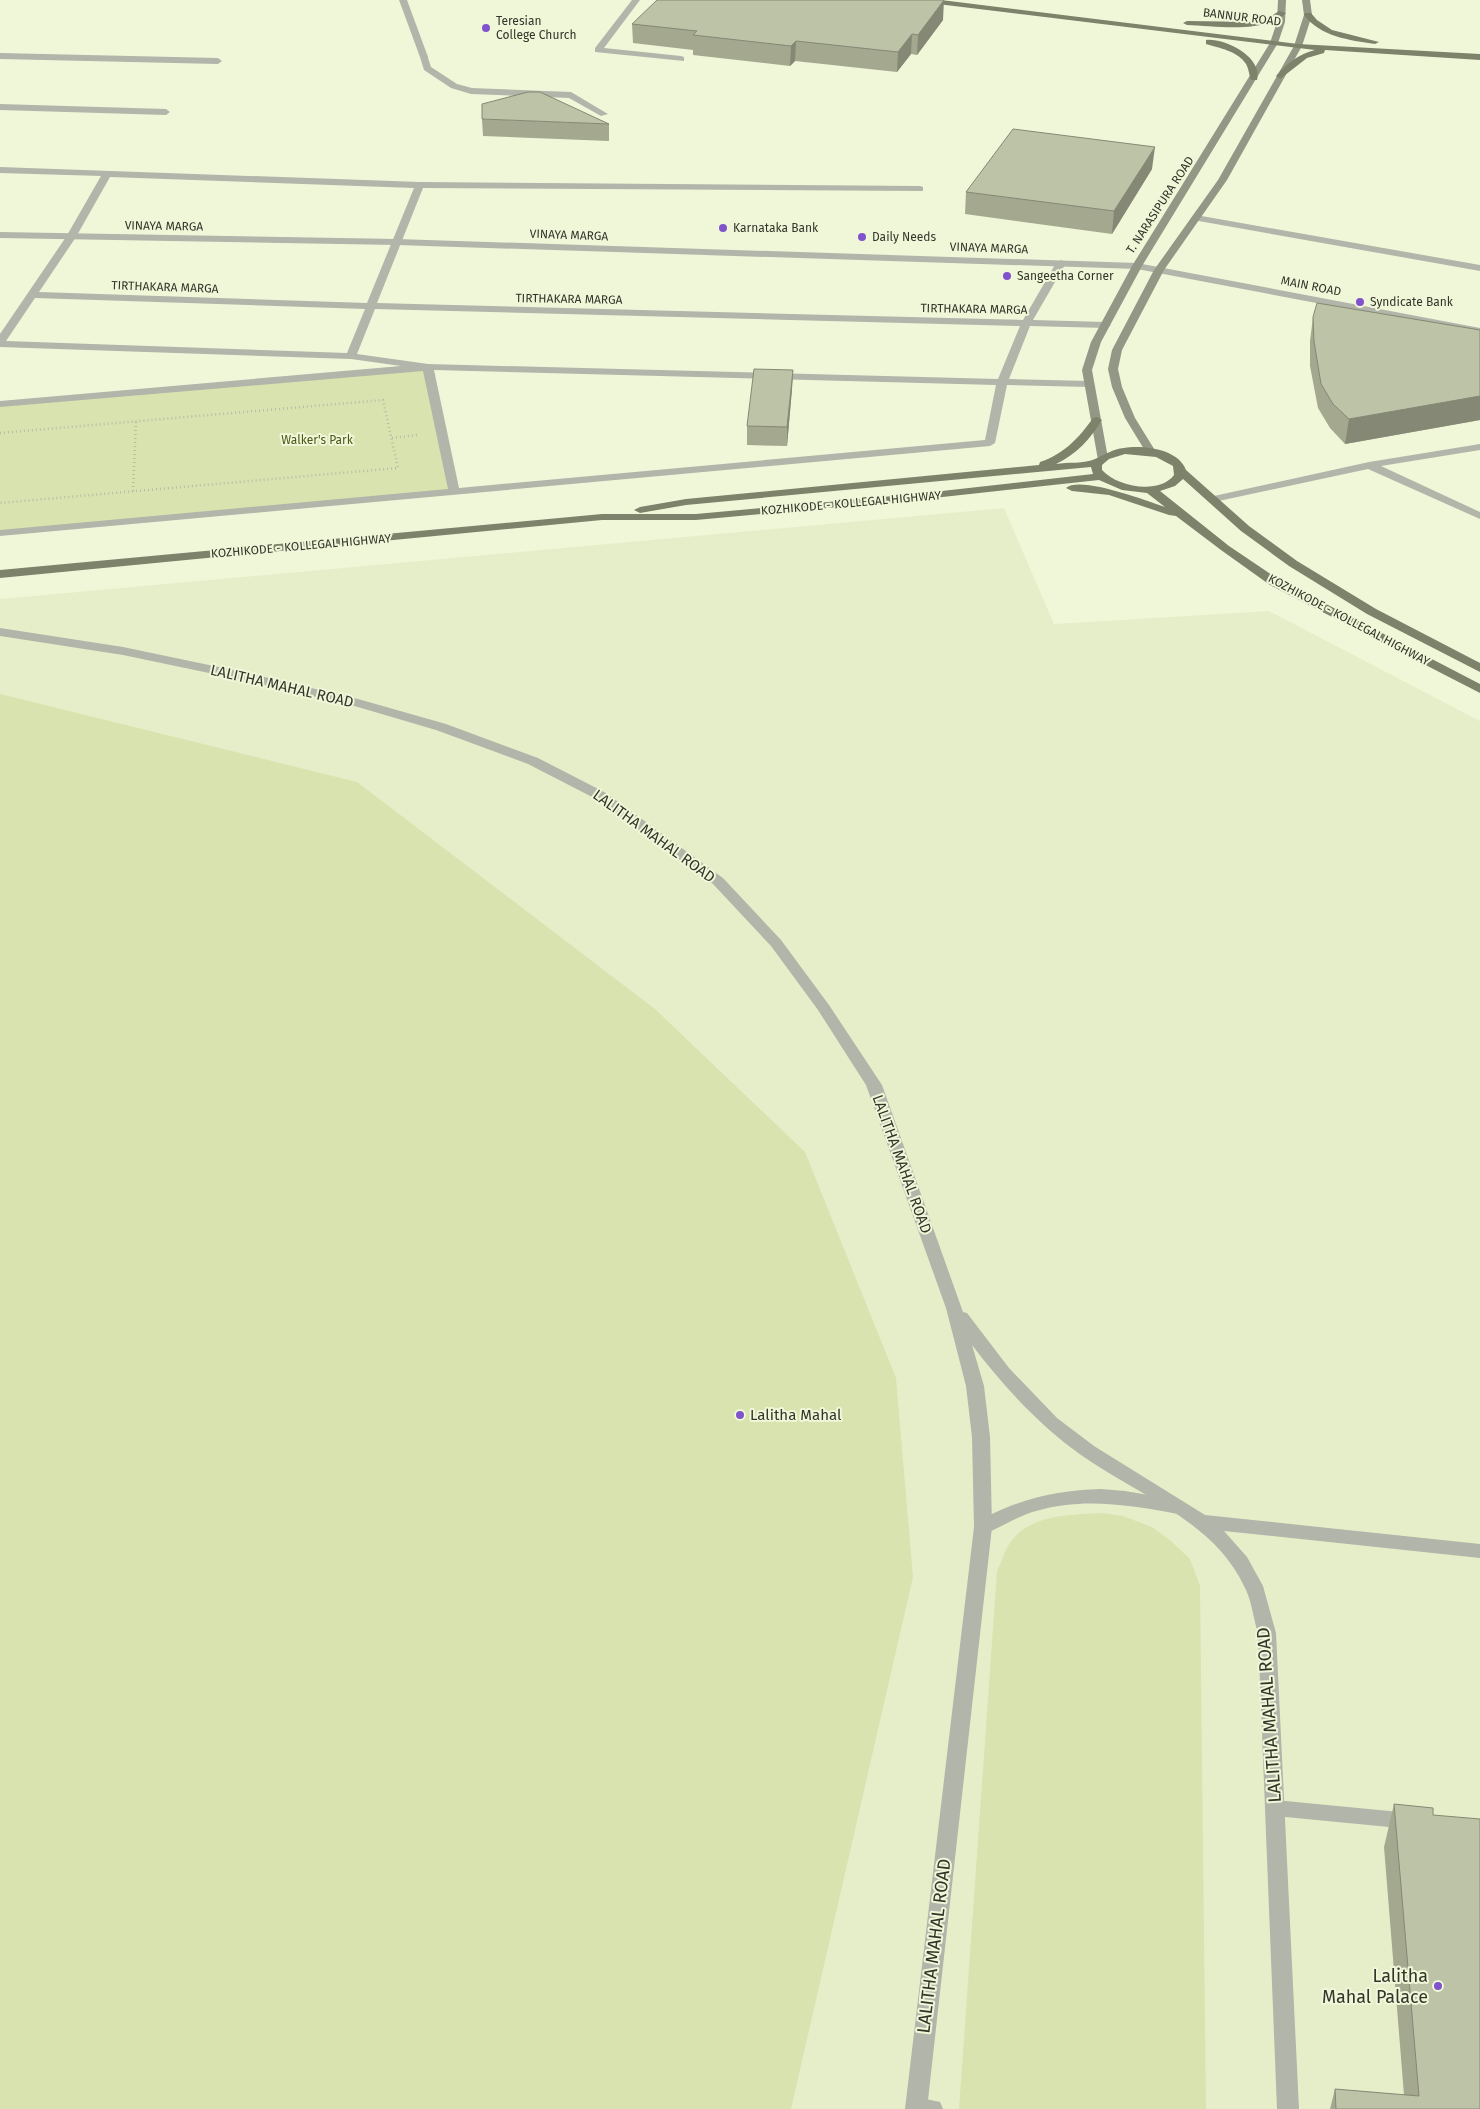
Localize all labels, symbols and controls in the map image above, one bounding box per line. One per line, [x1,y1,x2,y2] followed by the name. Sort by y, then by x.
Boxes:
[1202,5,1282,29] street label: BANNUR ROAD
[496,14,576,42] place label: Teresian College Church
[480,22,492,34] marker: Teresian College Church
[1123,154,1197,256] street label: T. NARASIPURA ROAD
[125,218,204,234] street label: VINAYA MARGA
[733,221,819,235] place label: Karnataka Bank
[717,222,729,234] marker: Karnataka Bank
[529,227,609,243] street label: VINAYA MARGA
[872,230,936,244] place label: Daily Needs
[856,231,868,243] marker: Daily Needs
[949,240,1029,256] street label: VINAYA MARGA
[1017,269,1114,283] place label: Sangeetha Corner
[1001,270,1013,282] marker: Sangeetha Corner
[1280,273,1343,299] street label: MAIN ROAD
[111,278,219,296] street label: TIRTHAKARA MARGA
[515,291,623,307] street label: TIRTHAKARA MARGA
[1370,295,1454,309] place label: Syndicate Bank
[1354,296,1366,308] marker: Syndicate Bank
[920,301,1028,317] street label: TIRTHAKARA MARGA
[281,433,354,447] park label: Walker's Park
[760,488,942,518] street label: KOZHIKODE - KOLLEGAL HIGHWAY
[210,531,392,561] street label: KOZHIKODE - KOLLEGAL HIGHWAY
[1266,571,1432,669] street label: KOZHIKODE - KOLLEGAL HIGHWAY
[209,661,355,711] street label: LALITHA MAHAL ROAD
[589,786,719,886] street label: LALITHA MAHAL ROAD
[869,1092,935,1236] street label: LALITHA MAHAL ROAD
[750,1406,842,1424] place label: Lalitha Mahal
[734,1409,746,1421] marker: Lalitha Mahal
[1252,1627,1286,1803] street label: LALITHA MAHAL ROAD
[912,1857,956,2035] street label: LALITHA MAHAL ROAD
[1322,1965,1428,2008] place label: Lalitha Mahal Palace
[1432,1980,1444,1992] marker: Lalitha Mahal Palace

